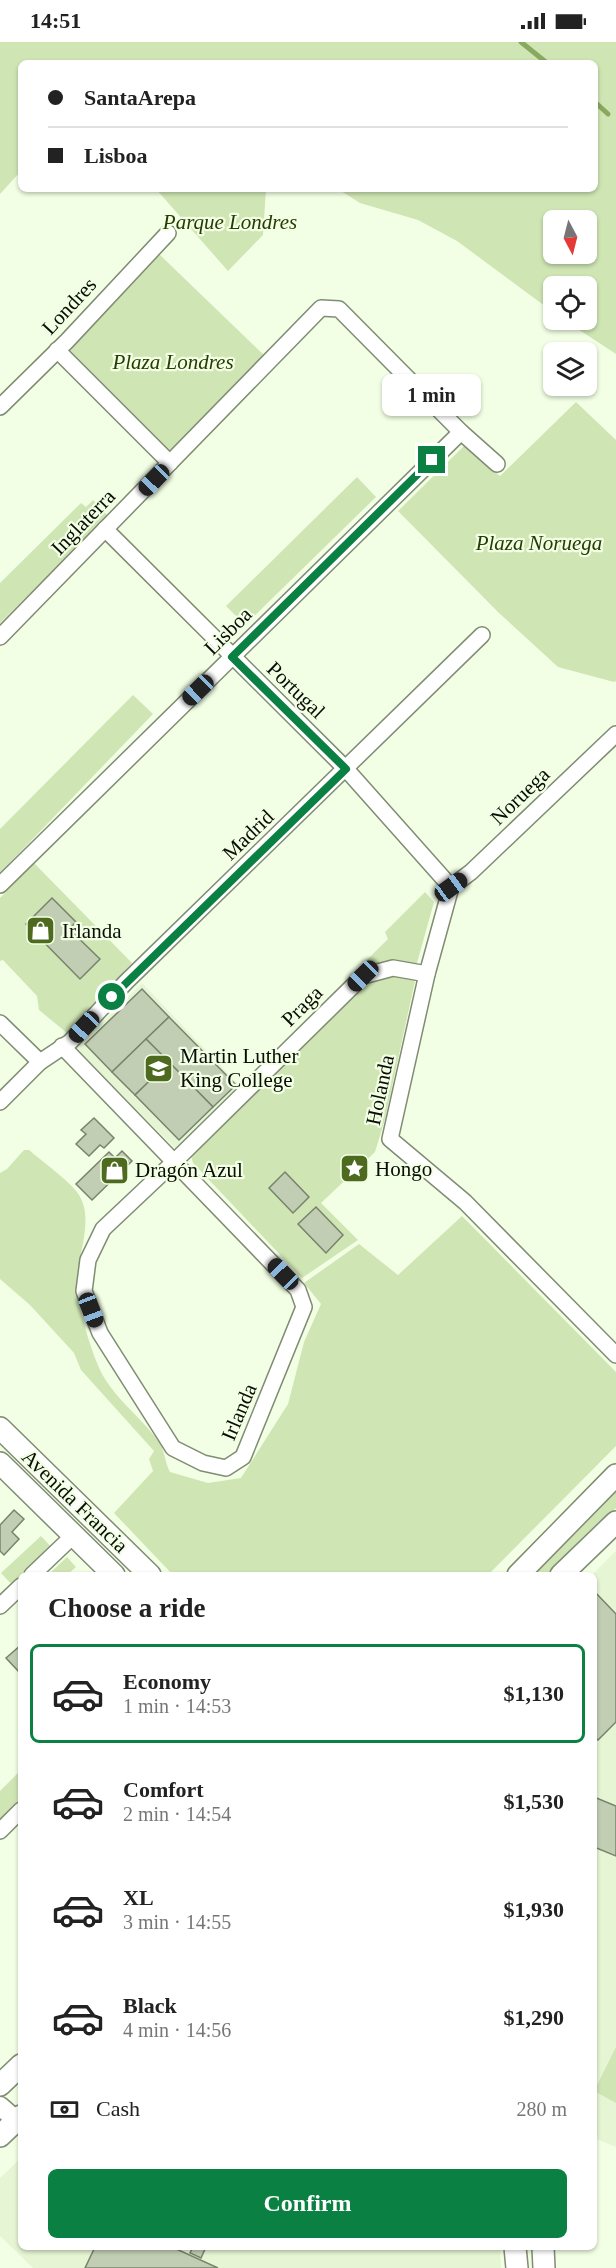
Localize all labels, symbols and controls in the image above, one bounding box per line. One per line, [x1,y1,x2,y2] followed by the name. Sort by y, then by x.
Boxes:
[30,8,81,33] text: 14:51
[84,85,196,110] text: SantaArepa
[84,143,148,168] text: Lisboa
[162,210,297,234] park label: Parque Londres
[543,210,597,264] north arrow
[543,210,597,396] map controls
[37,273,101,339] street label: Londres
[543,276,597,330] button: locate
[543,342,597,396] button: layers
[111,350,234,374] park label: Plaza Londres
[382,373,482,415] callout: 1 min
[407,384,456,406] text: 1 min
[418,446,445,473] route end
[135,461,173,499] car
[46,484,120,560] street label: Inglaterra
[475,531,602,555] park label: Plaza Noruega
[199,602,257,660] street label: Lisboa
[262,657,330,723] street label: Portugal
[179,671,217,709] car
[486,762,555,830] street label: Noruega
[217,805,279,865] street label: Madrid
[431,869,471,905] car
[25,915,57,947] shop icon: Irlanda
[62,919,122,943] place label: Irlanda
[344,957,382,995] car
[277,980,328,1031] street label: Praga
[98,983,125,1010] route start
[65,1008,103,1046] car
[180,1044,298,1092] place label: Martin Luther King College
[143,1052,175,1084] school or university icon: Martin Luther King College
[361,1052,399,1127] street label: Holanda
[338,1153,370,1185] place icon: Hongo
[98,1154,130,1186] shop icon: Dragón Azul
[375,1157,432,1181] place label: Hongo
[135,1158,243,1182] place label: Dragón Azul
[264,1255,302,1293] car
[76,1290,106,1330] car
[216,1379,262,1444] street label: Irlanda
[17,1445,133,1558] street label: Avenida Francia
[48,1593,206,1623] text: Choose a ride
[51,1667,105,1721] icon: car
[123,1669,211,1694] text: Economy
[504,1681,564,1706] text: $1,130
[123,1695,231,1717] text: 1 min · 14:53
[51,1775,105,1829] icon: car
[123,1777,204,1802] text: Comfort
[504,1789,564,1814] text: $1,530
[123,1803,231,1825] text: 2 min · 14:54
[51,1883,105,1937] icon: car
[123,1885,154,1910] text: XL
[504,1897,564,1922] text: $1,930
[123,1911,231,1933] text: 3 min · 14:55
[51,1991,105,2045] icon: car
[123,1993,177,2018] text: Black
[504,2005,564,2030] text: $1,290
[123,2019,231,2041] text: 4 min · 14:56
[48,2093,81,2126] icon: cash
[96,2096,140,2121] text: Cash
[516,2098,567,2120] text: 280 m
[48,2169,567,2238] button: Confirm

